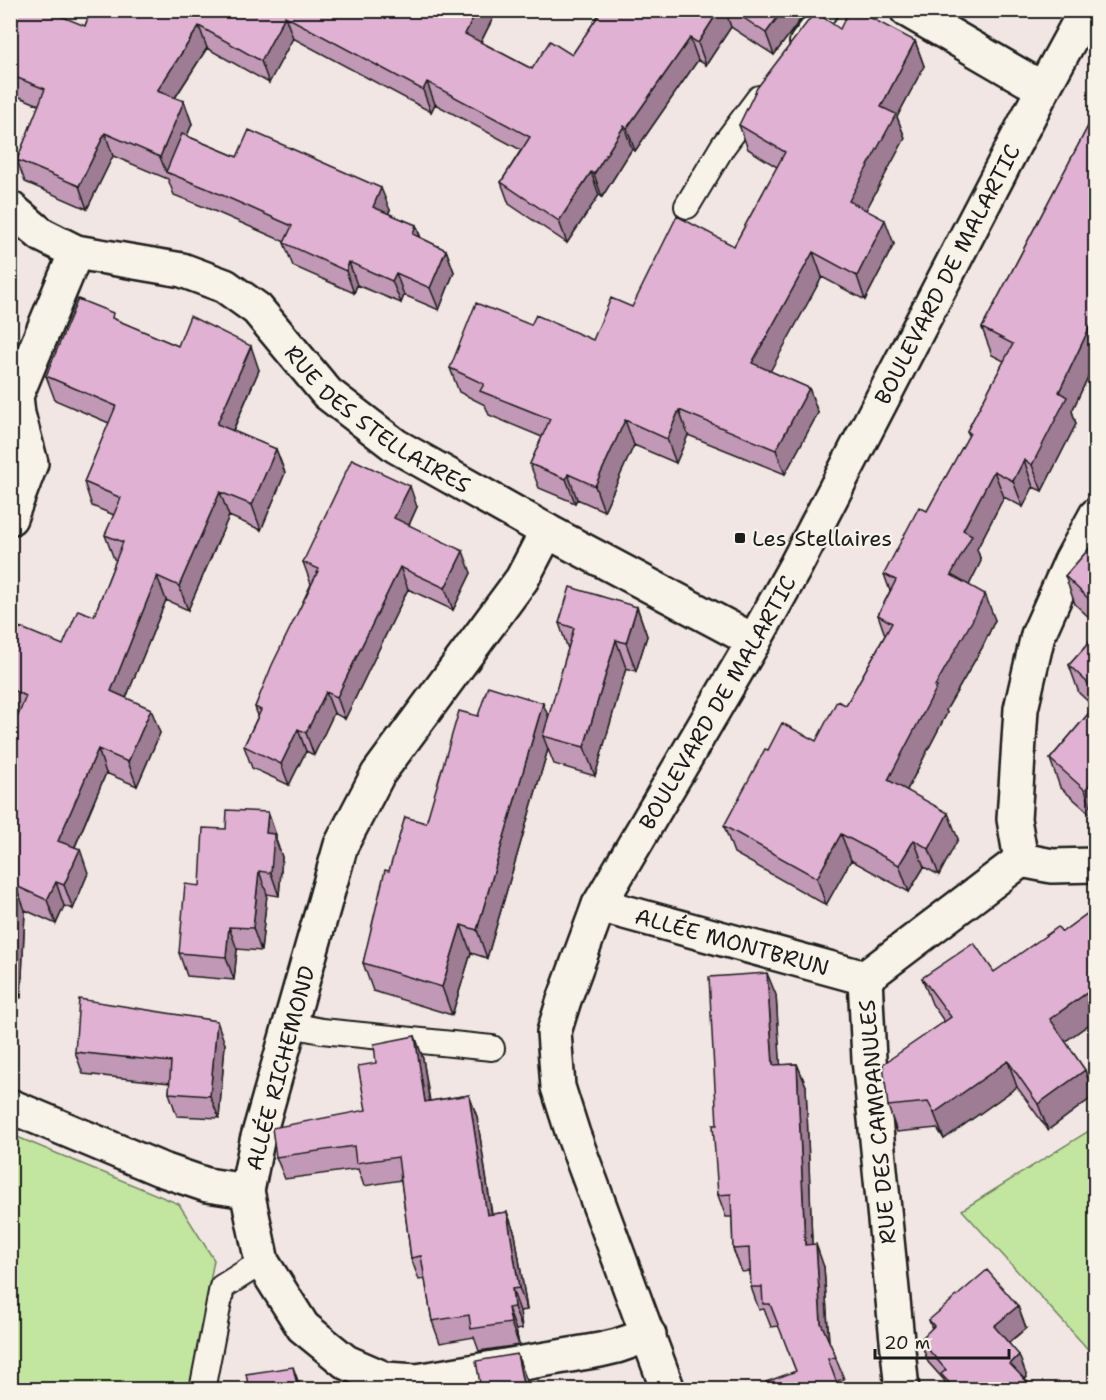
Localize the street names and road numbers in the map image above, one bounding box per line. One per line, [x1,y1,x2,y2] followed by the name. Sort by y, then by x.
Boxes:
[868,139,1027,409] street label: BOULEVARD DE MALARTIC
[278,339,475,500] street label: RUE DES STELLAIRES
[633,570,803,835] street label: BOULEVARD DE MALARTIC
[632,902,832,982] street label: ALLÉE MONTBRUN
[239,963,322,1174] street label: ALLÉE RICHEMOND
[852,999,903,1245] street label: RUE DES CAMPANULES

